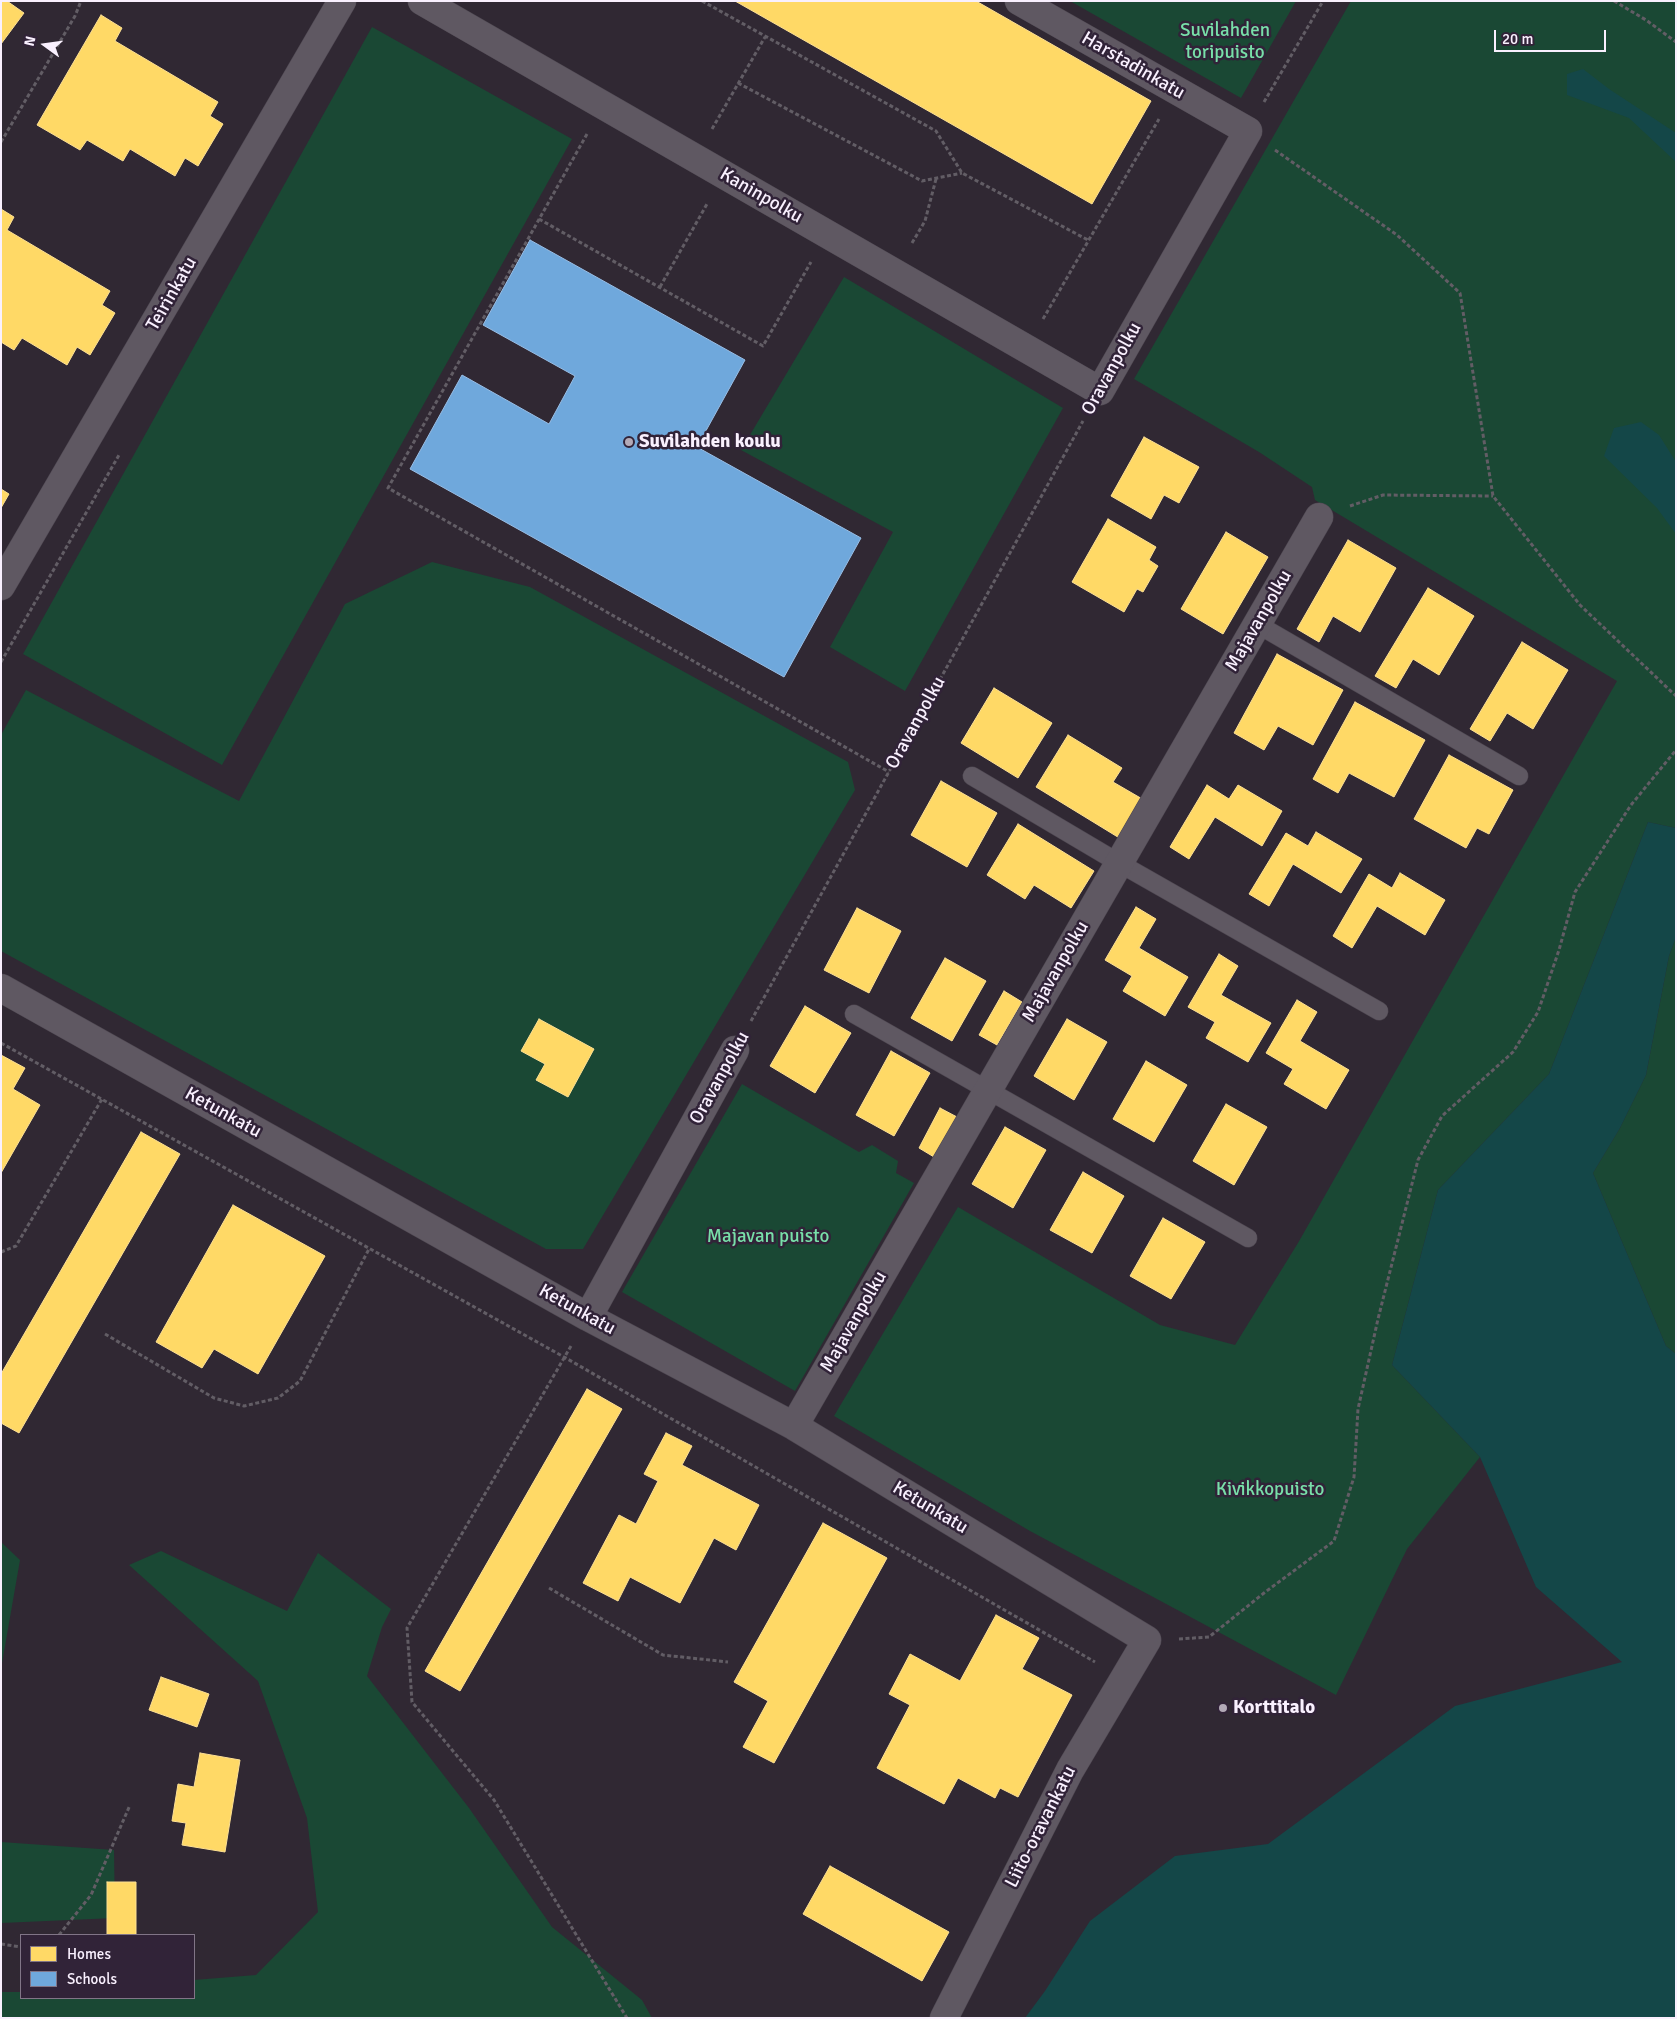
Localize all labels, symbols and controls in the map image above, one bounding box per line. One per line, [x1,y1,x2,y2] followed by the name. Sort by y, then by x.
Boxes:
[20,20,70,70] north arrow
[1180,20,1270,64] park label: Suvilahden toripuisto
[1497,20,1610,52] scale bar
[1077,27,1189,105] street label: Harstadinkatu
[1502,30,1533,48] text: 20 m
[21,34,39,48] text: N
[715,163,807,229] street label: Kaninpolku
[142,253,202,335] street label: Teirinkatu
[1077,319,1147,419] street label: Oravanpolku
[639,431,781,453] place label: Suvilahden koulu
[623,436,635,448] marker: Suvilahden koulu
[1221,566,1297,676] street label: Majavanpolku
[881,673,951,773] street label: Oravanpolku
[1018,917,1094,1027] street label: Majavanpolku
[685,1028,755,1128] street label: Oravanpolku
[181,1083,265,1143] street label: Ketunkatu
[707,1226,829,1248] park label: Majavan puisto
[816,1267,892,1377] street label: Majavanpolku
[535,1280,619,1340] street label: Ketunkatu
[888,1477,972,1539] street label: Ketunkatu
[1216,1479,1324,1501] park label: Kivikkopuisto
[1233,1697,1315,1719] place label: Korttitalo
[1217,1702,1229,1714] marker: Korttitalo
[1001,1762,1081,1892] street label: Liito-oravankatu
[20,1934,195,1999] legend
[67,1945,111,1963] text: Homes
[67,1970,117,1988] text: Schools

